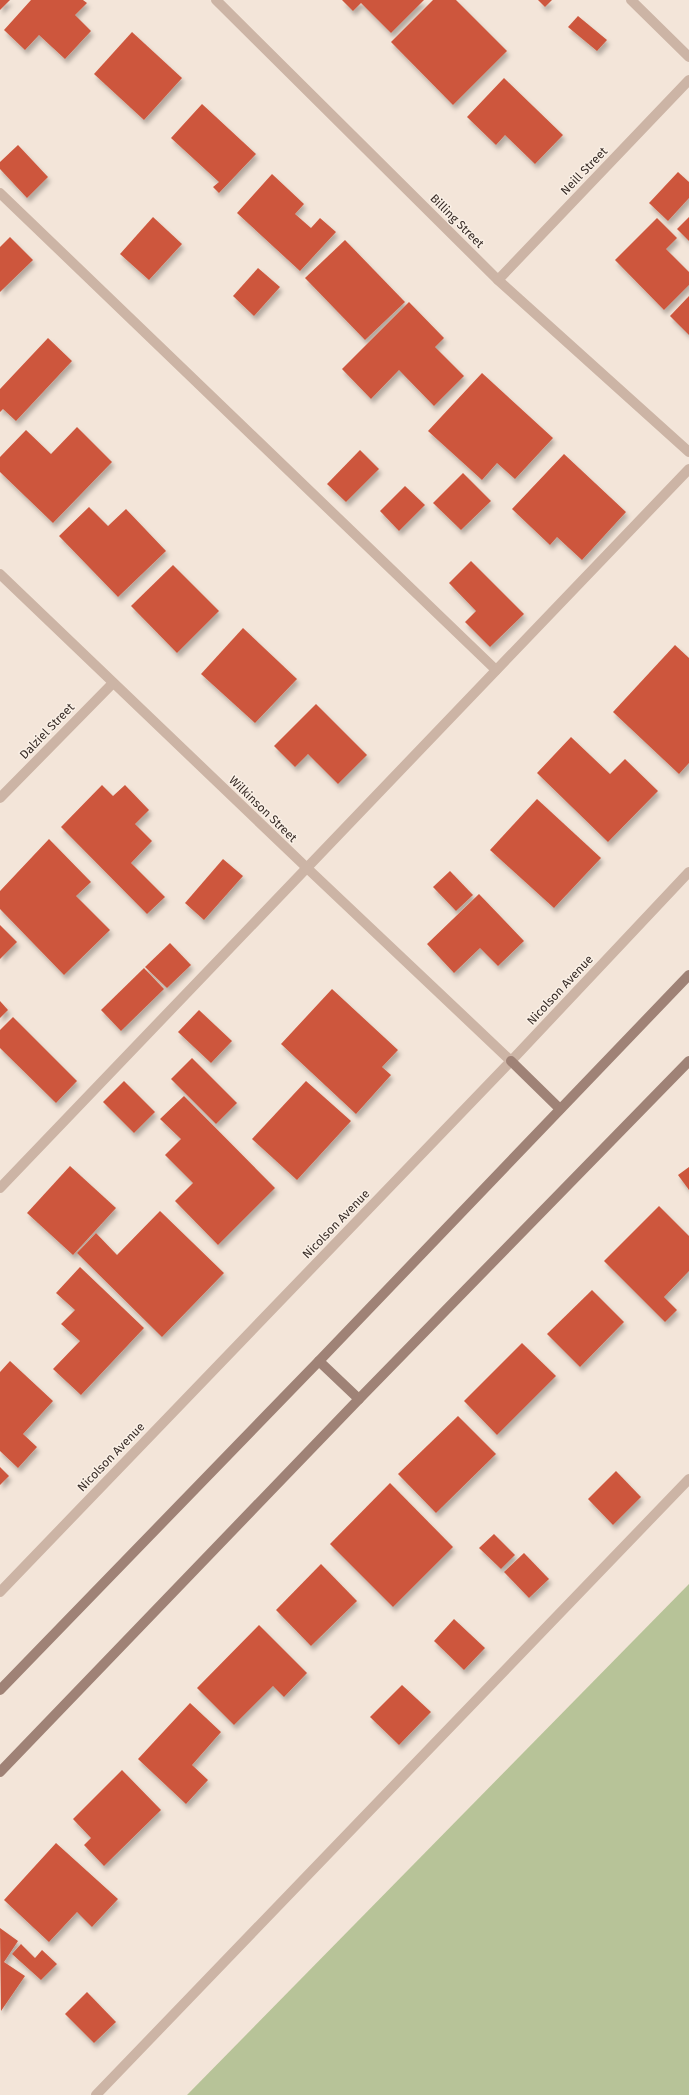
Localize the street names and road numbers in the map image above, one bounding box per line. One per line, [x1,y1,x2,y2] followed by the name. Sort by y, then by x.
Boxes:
[558,144,611,198] street label: Neill Street
[427,191,487,251] street label: Billing Street
[17,700,78,762] street label: Dalziel Street
[226,773,300,845] street label: Wilkinson Street
[524,952,596,1028] street label: Nicolson Avenue
[300,1187,372,1261] street label: Nicolson Avenue
[75,1420,147,1494] street label: Nicolson Avenue

